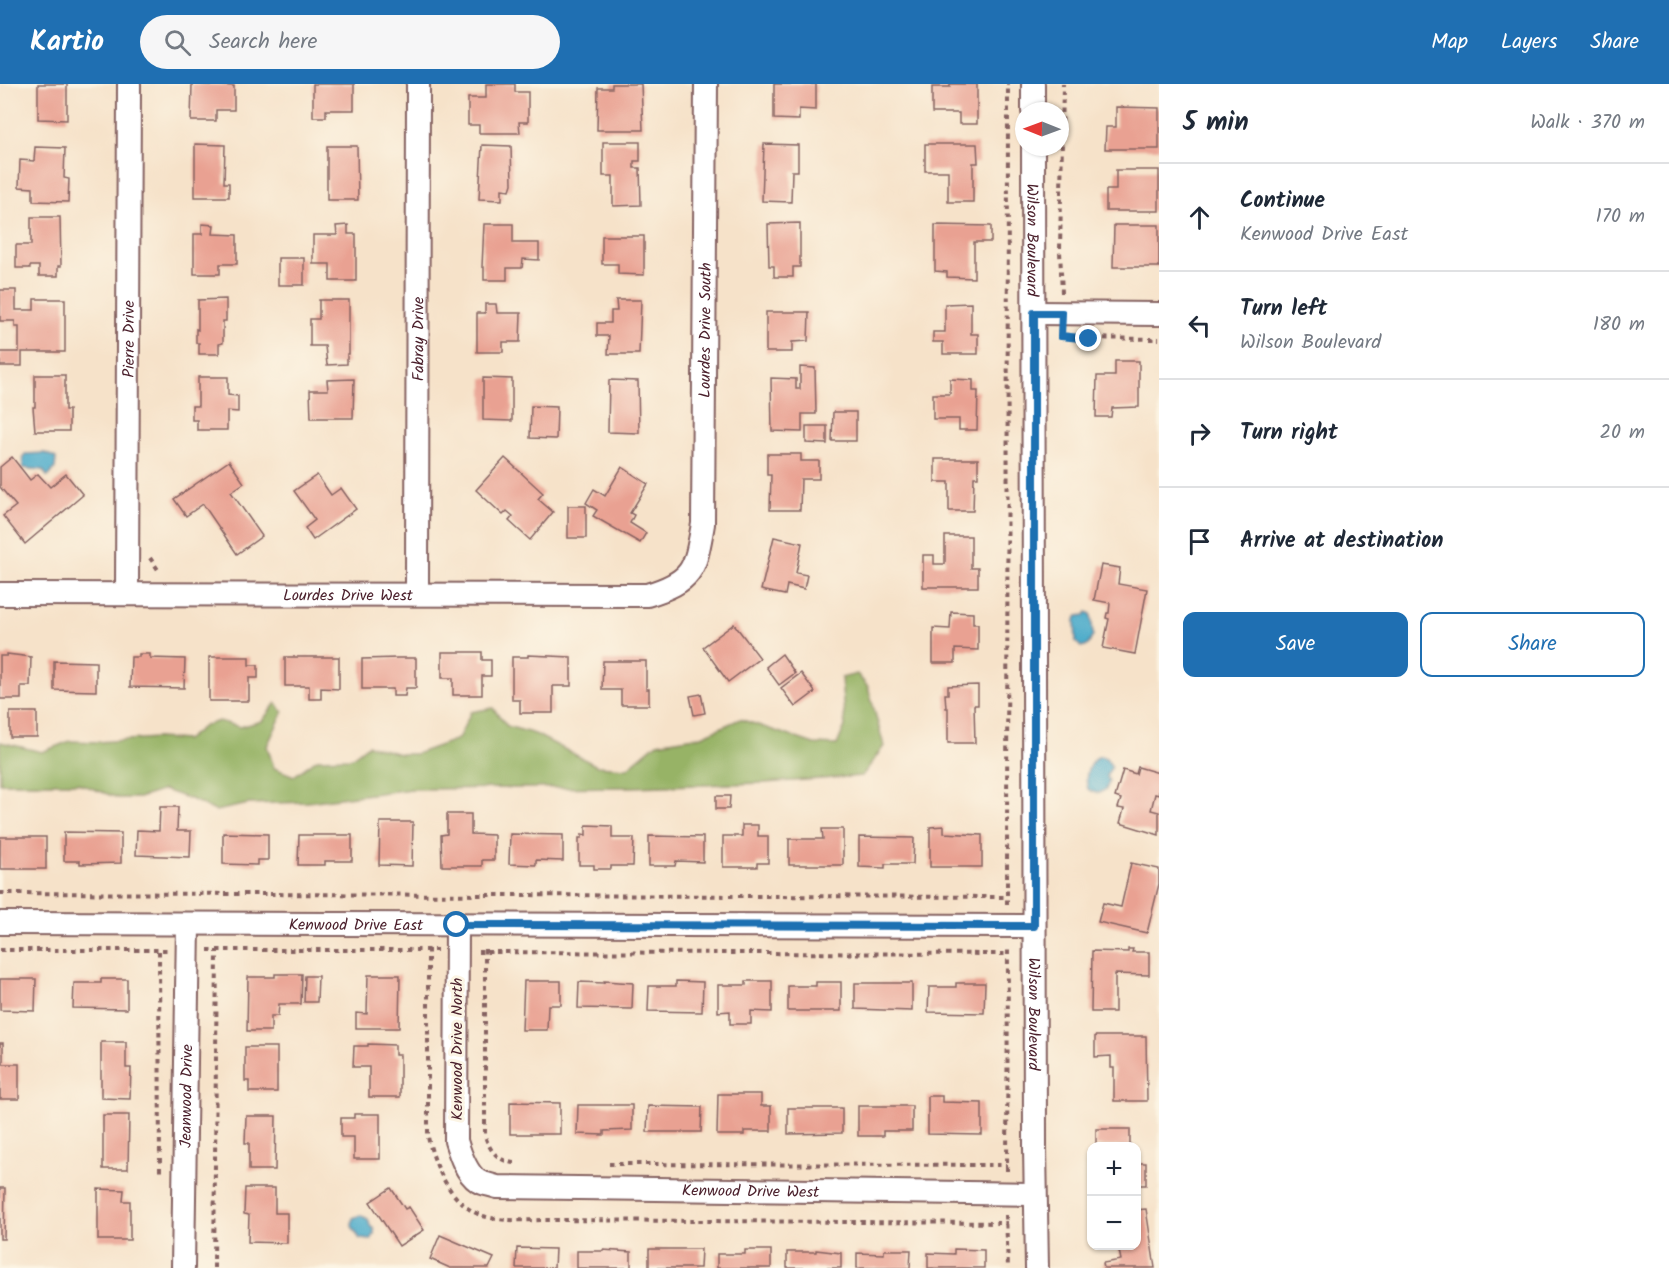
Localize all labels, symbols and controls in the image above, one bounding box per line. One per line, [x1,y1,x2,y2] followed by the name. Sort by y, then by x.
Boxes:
[140,15,560,69] search box
[30,20,104,65] text: Kartio
[209,25,317,60] text: Search here
[161,26,194,59] icon: search
[1431,26,1468,59] text: Map
[1501,26,1557,59] text: Layers
[1590,26,1639,59] text: Share
[1015,102,1069,156] north arrow
[1183,102,1249,144] text: 5 min
[1530,107,1645,139] text: Walk · 370 m
[1019,183,1044,298] street label: Wilson Boulevard
[1240,184,1325,219] text: Continue
[1183,201,1216,234] icon: ahead
[1596,201,1645,233] text: 170 m
[1240,219,1408,251] text: Kenwood Drive East
[693,262,719,398] street label: Lourdes Drive South
[1240,292,1327,327] text: Turn left
[406,297,432,381] street label: Fabray Drive
[117,300,142,378] street label: Pierre Drive
[1183,309,1216,342] icon: left
[1593,309,1645,341] text: 180 m
[1075,325,1101,351] route end
[1240,327,1381,359] text: Wilson Boulevard
[1240,416,1338,451] text: Turn right
[1183,417,1216,450] icon: right
[1599,417,1645,449] text: 20 m
[1240,524,1443,559] text: Arrive at destination
[1183,525,1216,558] icon: arrive
[283,583,414,609] street label: Lourdes Drive West
[1183,612,1408,677] button: Save
[1420,612,1645,677] button: Share
[443,911,469,937] route start
[289,913,424,938] street label: Kenwood Drive East
[1021,957,1046,1072] street label: Wilson Boulevard
[445,978,470,1120] street label: Kenwood Drive North
[174,1044,200,1148] street label: Jeanwood Drive
[1087,1142,1141,1250] map controls
[1087,1142,1141,1196] button: +
[682,1178,820,1205] street label: Kenwood Drive West
[1087,1196,1141,1250] button: −

